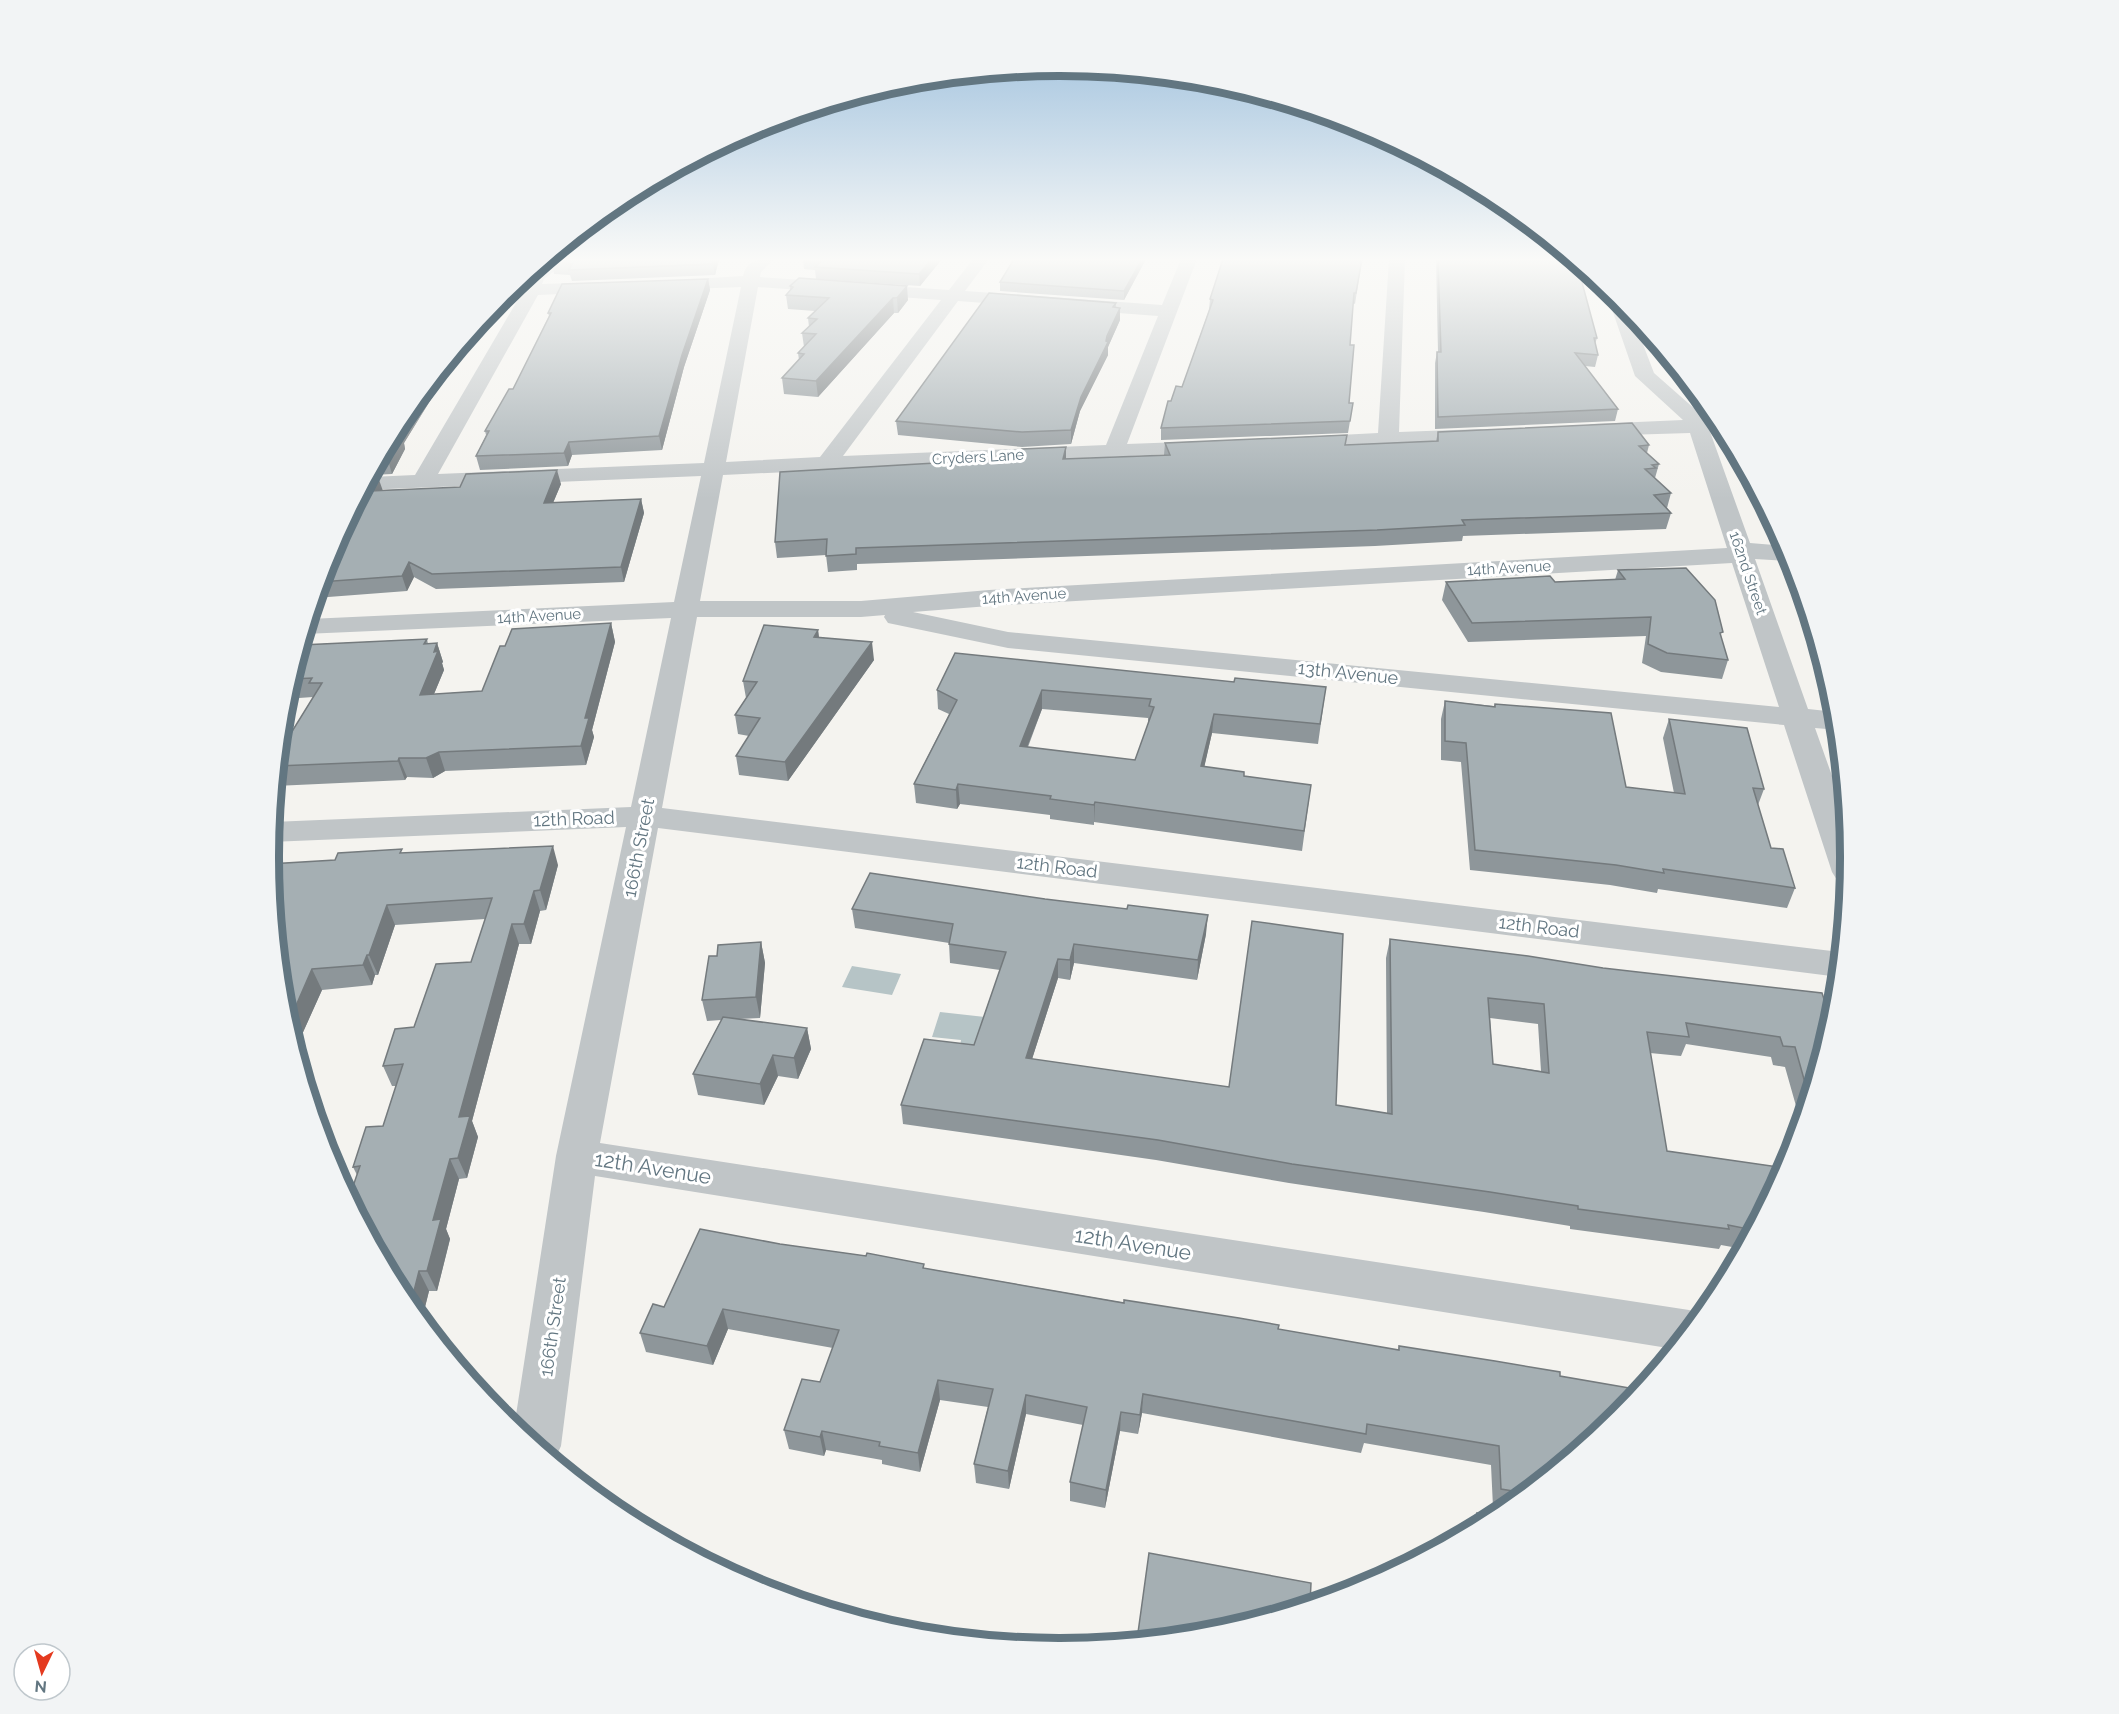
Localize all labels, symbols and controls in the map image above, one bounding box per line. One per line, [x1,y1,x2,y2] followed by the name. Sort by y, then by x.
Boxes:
[931,446,1025,468] street label: Cryders Lane
[1725,529,1771,617] street label: 162nd Street
[1466,557,1552,579] street label: 14th Avenue
[981,584,1067,608] street label: 14th Avenue
[496,605,582,627] street label: 14th Avenue
[1297,657,1400,688] street label: 13th Avenue
[619,797,658,899] street label: 166th Street
[533,807,615,830] street label: 12th Road
[1015,851,1099,882] street label: 12th Road
[1497,911,1581,942] street label: 12th Road
[593,1146,713,1189] street label: 12th Avenue
[1073,1222,1193,1265] street label: 12th Avenue
[535,1276,570,1378] street label: 166th Street
[12,1642,72,1702] north arrow
[34,1676,48,1696] text: N

